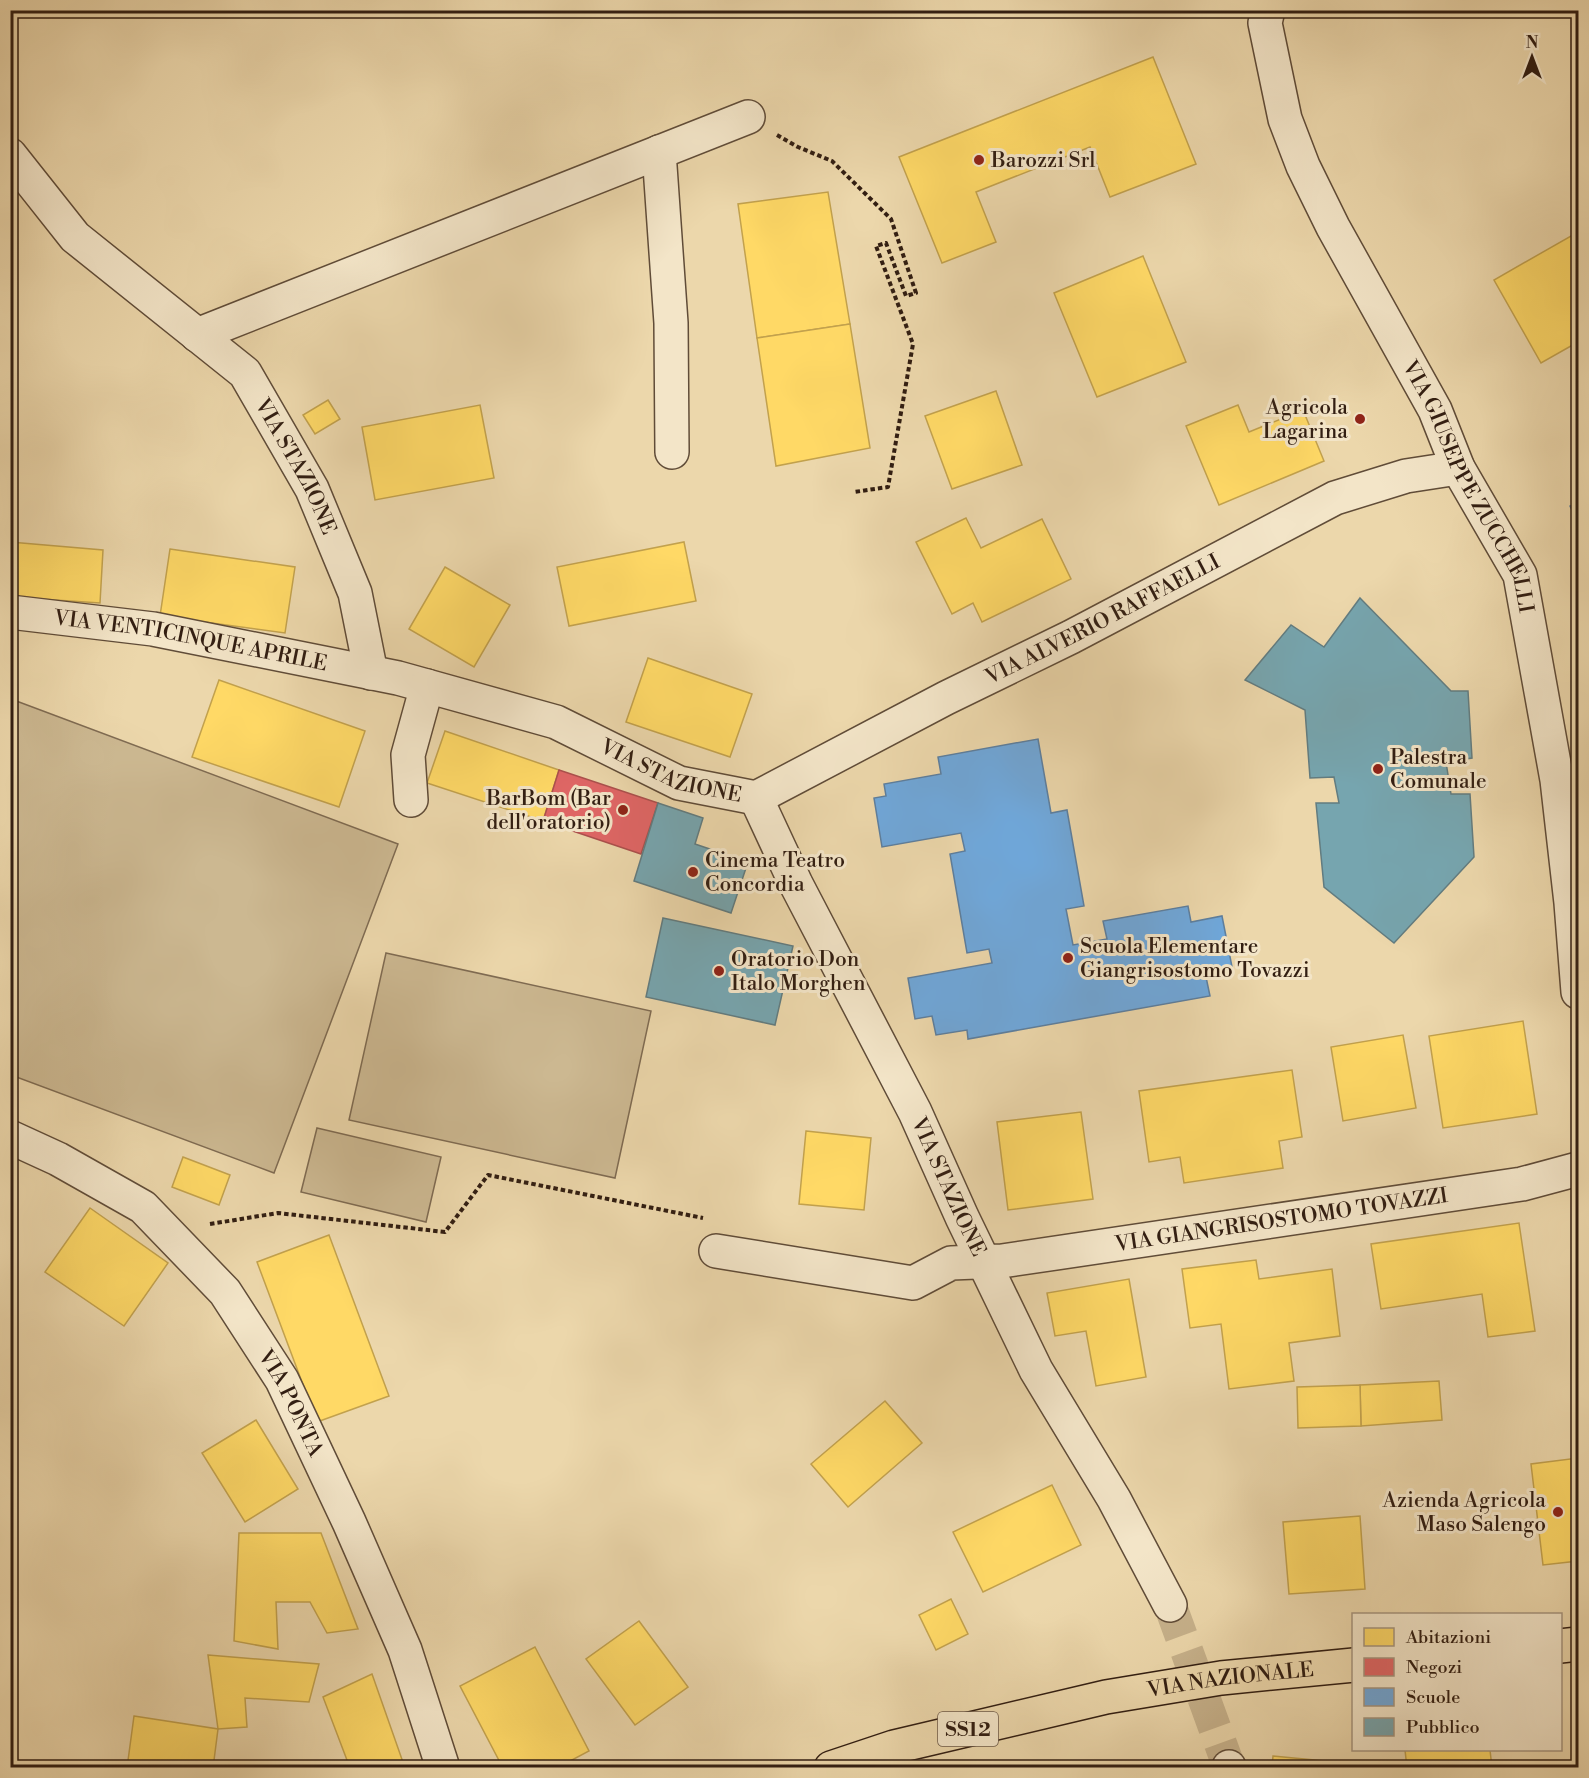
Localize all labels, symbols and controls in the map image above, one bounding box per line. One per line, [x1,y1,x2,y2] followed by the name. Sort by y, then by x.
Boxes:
[1502,27,1562,87] north arrow
[1526,33,1539,53] text: N
[990,148,1095,174] place label: Barozzi Srl
[972,153,986,167] marker: Barozzi Srl
[1396,356,1539,615] street label: VIA GIUSEPPE ZUCCHELLI
[248,393,341,538] street label: VIA STAZIONE
[1262,395,1348,445] place label: Agricola Lagarina
[1353,412,1367,426] marker: Agricola Lagarina
[981,549,1225,691] street label: VIA ALVERIO RAFFAELLI
[51,605,329,678] street label: VIA VENTICINQUE APRILE
[595,733,744,809] street label: VIA STAZIONE
[1390,745,1487,795] place label: Palestra Comunale
[1371,762,1385,776] marker: Palestra Comunale
[485,786,611,836] place label: BarBom (Bar dell'oratorio)
[616,803,630,817] marker: BarBom (Bar dell'oratorio)
[705,848,845,898] place label: Cinema Teatro Concordia
[686,865,700,879] marker: Cinema Teatro Concordia
[1080,934,1310,984] place label: Scuola Elementare Giangrisostomo Tovazzi
[731,947,866,997] place label: Oratorio Don Italo Morghen
[1061,951,1075,965] marker: Scuola Elementare Giangrisostomo Tovazzi
[712,964,726,978] marker: Oratorio Don Italo Morghen
[905,1112,991,1261] street label: VIA STAZIONE
[1112,1183,1450,1258] street label: VIA GIANGRISOSTOMO TOVAZZI
[251,1344,328,1461] street label: VIA PONTA
[1382,1488,1546,1538] place label: Azienda Agricola Maso Salengo
[1551,1505,1565,1519] marker: Azienda Agricola Maso Salengo
[1352,1613,1562,1751] legend
[1405,1626,1491,1649] text: Abitazioni
[1406,1656,1462,1679] text: Negozi
[1144,1657,1315,1704] street label: VIA NAZIONALE
[1406,1686,1460,1709] text: Scuole
[938,1712,998,1746] road number: SS12
[1406,1716,1480,1739] text: Pubblico

